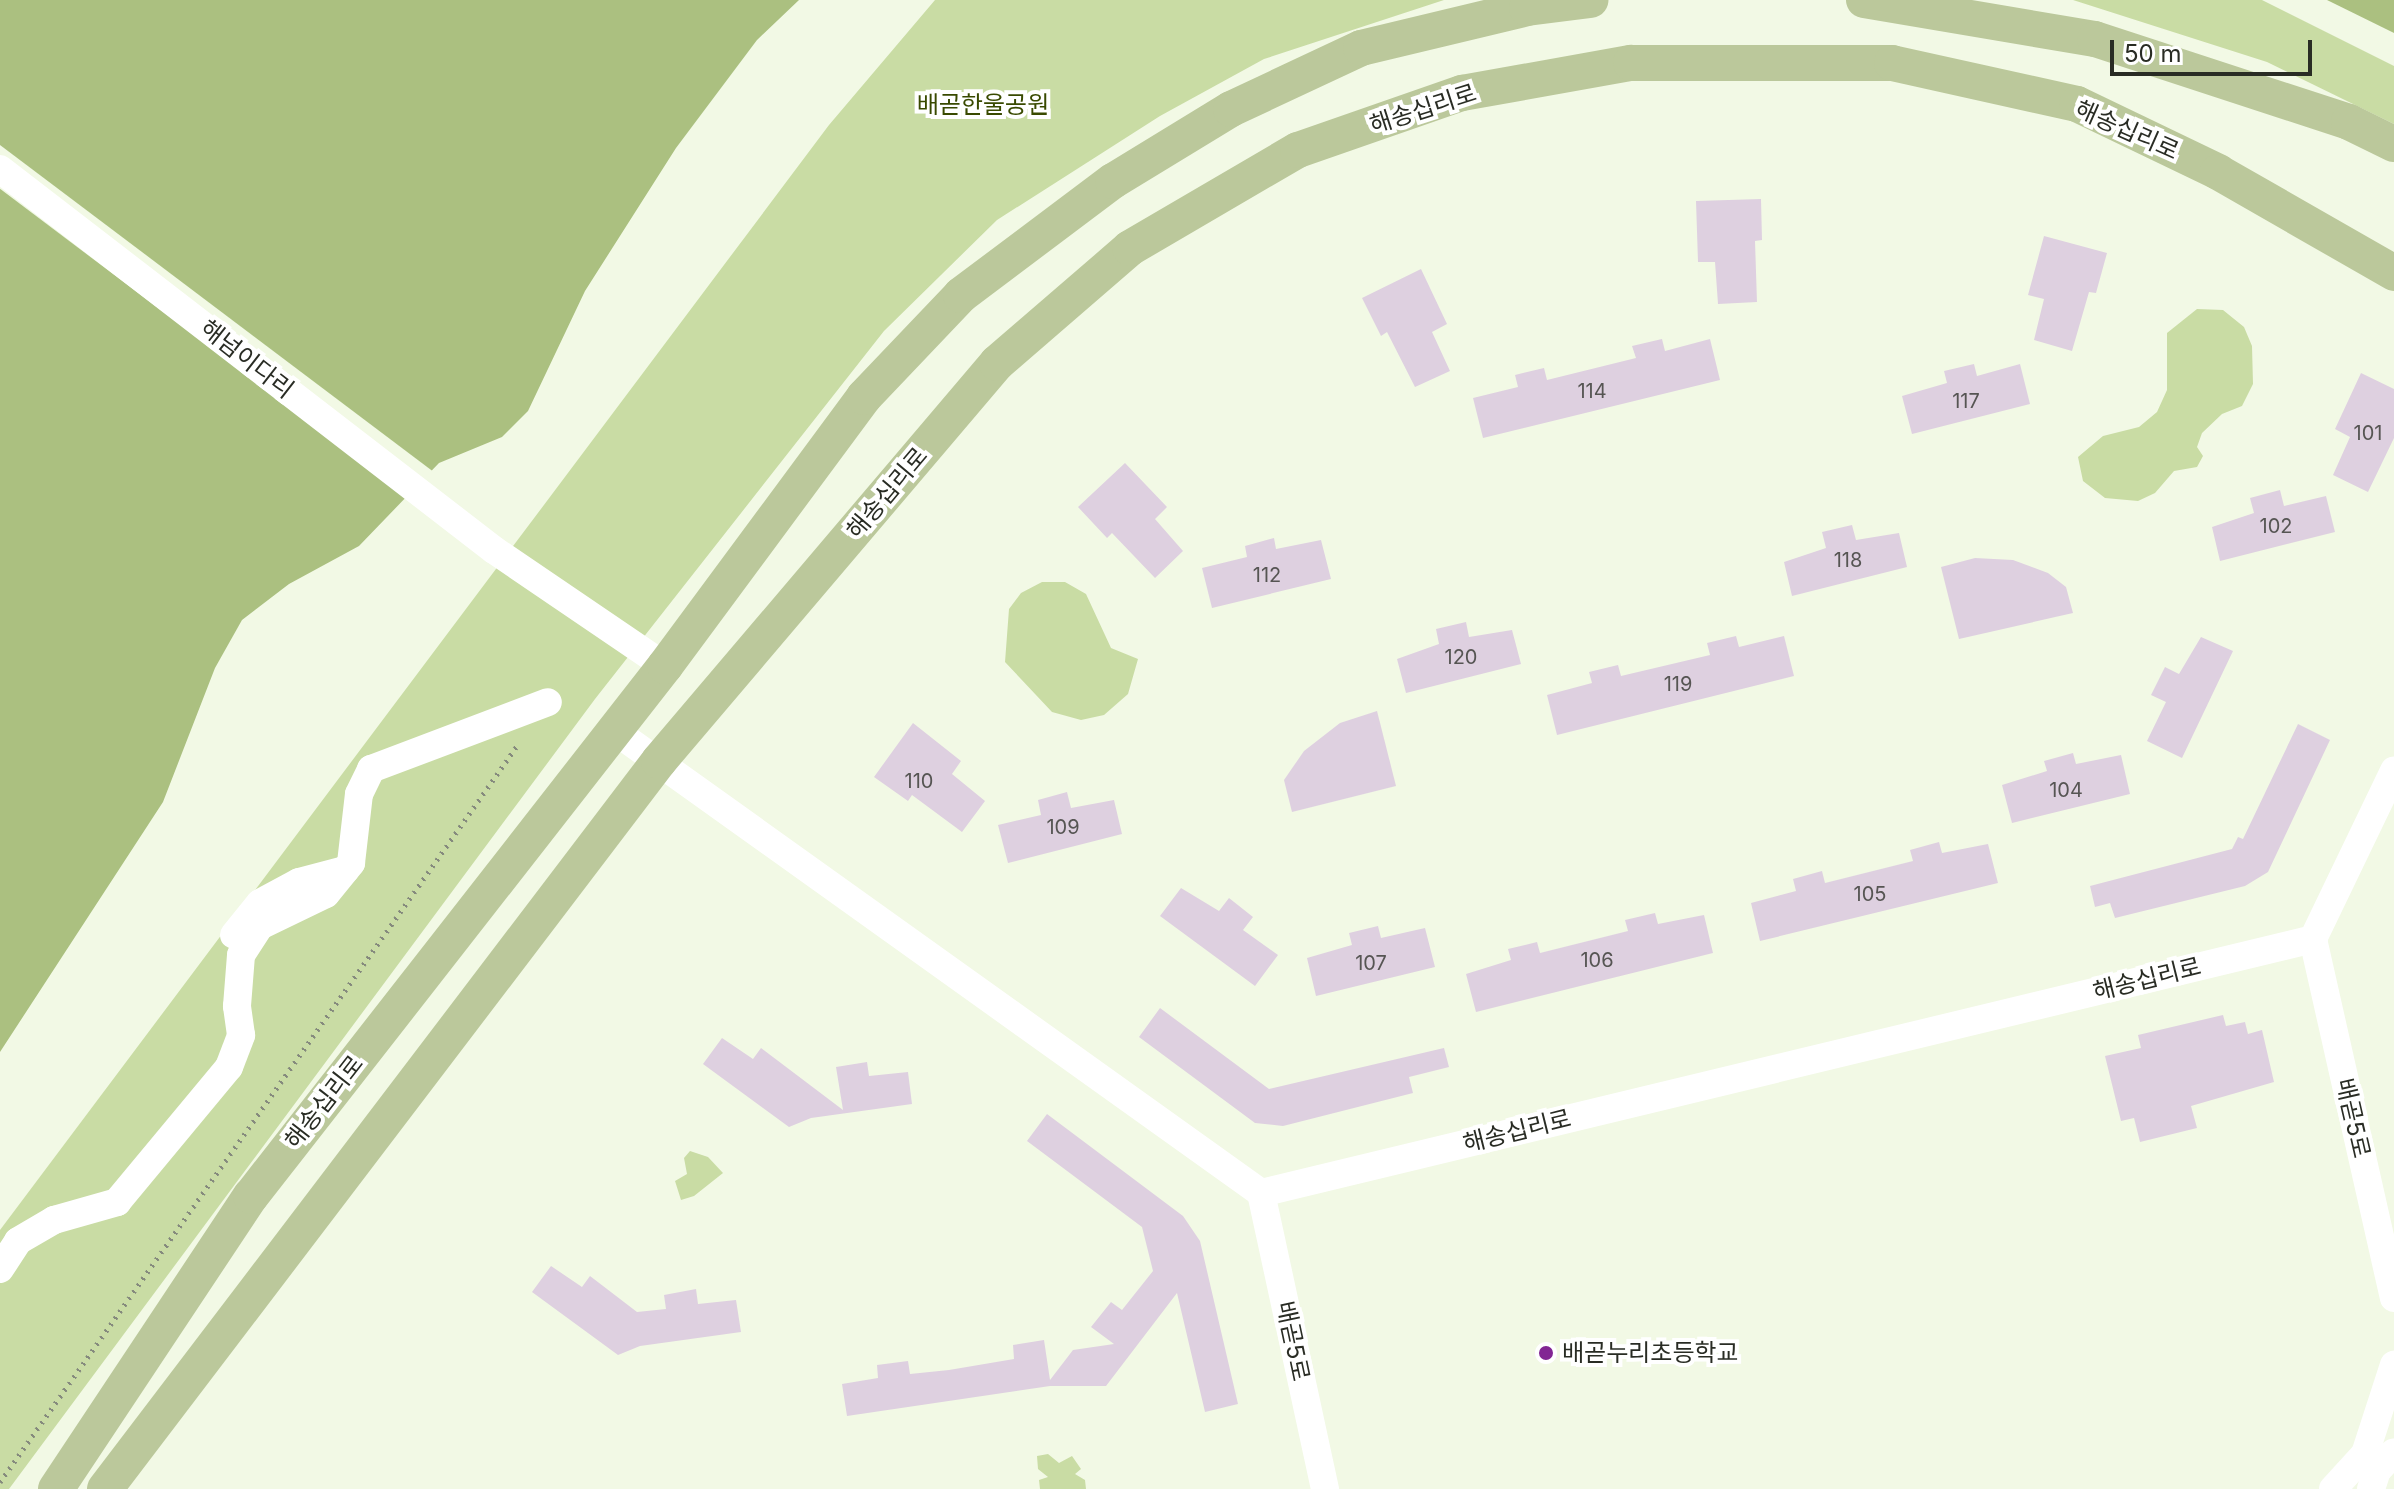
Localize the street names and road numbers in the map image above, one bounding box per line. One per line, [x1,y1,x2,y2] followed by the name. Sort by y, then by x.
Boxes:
[1366,78,1480,140] street label: 해송십리로
[2071,94,2183,166] street label: 해송십리로
[195,314,299,404] street label: 해넘이다리
[840,441,934,545] street label: 해송십리로
[2090,952,2204,1006] street label: 해송십리로
[279,1050,369,1154] street label: 해송십리로
[2330,1075,2376,1161] street label: 배곧5로
[1460,1104,1574,1158] street label: 해송십리로
[1271,1298,1315,1384] street label: 배곧5로

